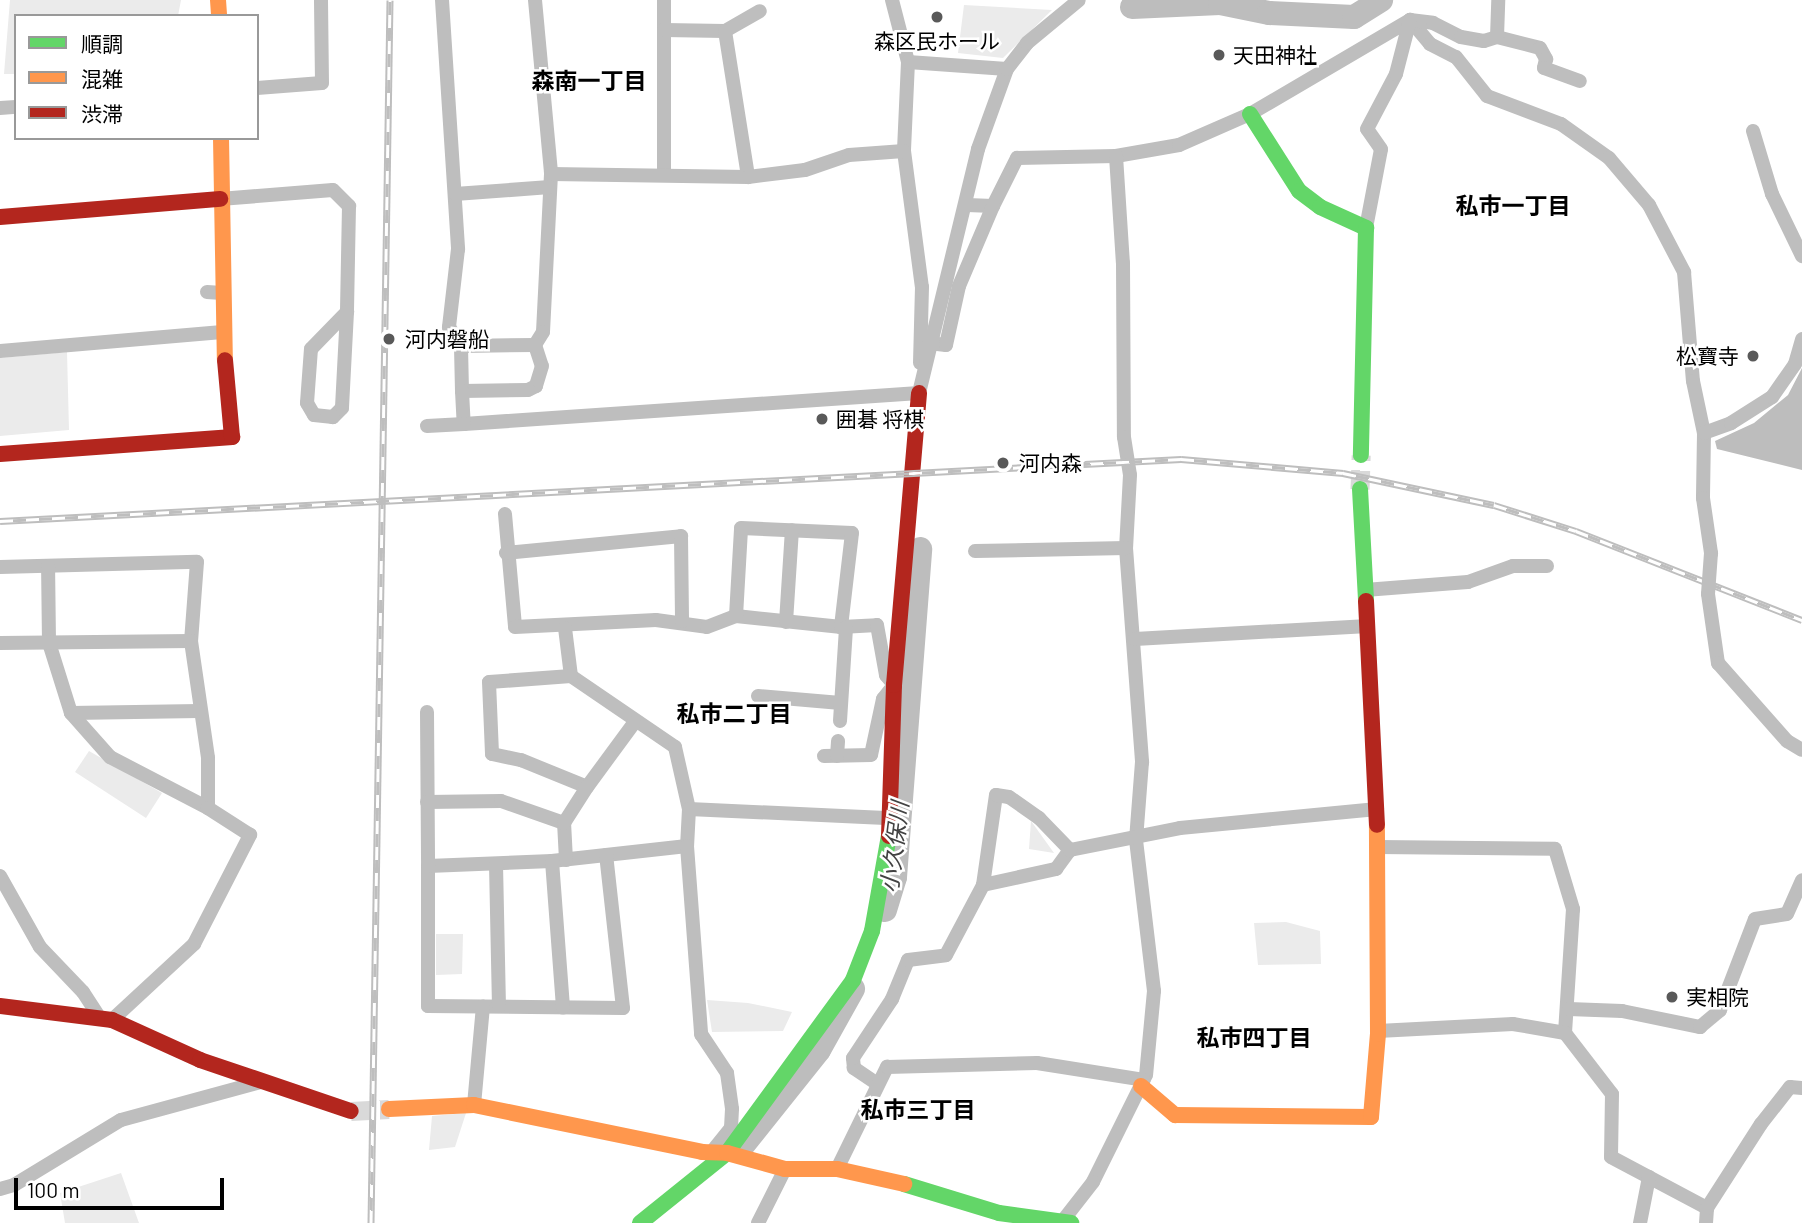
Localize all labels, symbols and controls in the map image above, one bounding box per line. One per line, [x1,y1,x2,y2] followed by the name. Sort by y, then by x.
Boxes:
[929,9,945,25] marker: 森区民ホール
[14,14,259,140] legend
[874,28,1000,54] place label: 森区民ホール
[81,31,123,56] text: 順調
[1233,42,1317,68] place label: 天田神社
[1211,47,1227,63] marker: 天田神社
[81,66,123,91] text: 混雑
[532,66,646,94] district label: 森南一丁目
[81,101,123,126] text: 渋滞
[1456,191,1570,219] district label: 私市一丁目
[405,326,489,352] place label: 河内磐船
[379,329,399,349] marker: 河内磐船
[1676,343,1739,369] place label: 松寶寺
[1745,348,1761,364] marker: 松寶寺
[836,406,924,432] place label: 囲碁 将棋
[814,411,830,427] marker: 囲碁 将棋
[1019,450,1082,476] place label: 河内森
[993,453,1013,473] marker: 河内森
[677,699,791,727] district label: 私市二丁目
[875,800,913,894] water label: 小久保川
[1686,984,1749,1010] place label: 実相院
[1664,989,1680,1005] marker: 実相院
[1197,1023,1311,1051] district label: 私市四丁目
[861,1095,975,1123] district label: 私市三丁目
[18,1164,228,1208] scale bar
[27,1177,80,1202] text: 100 m

